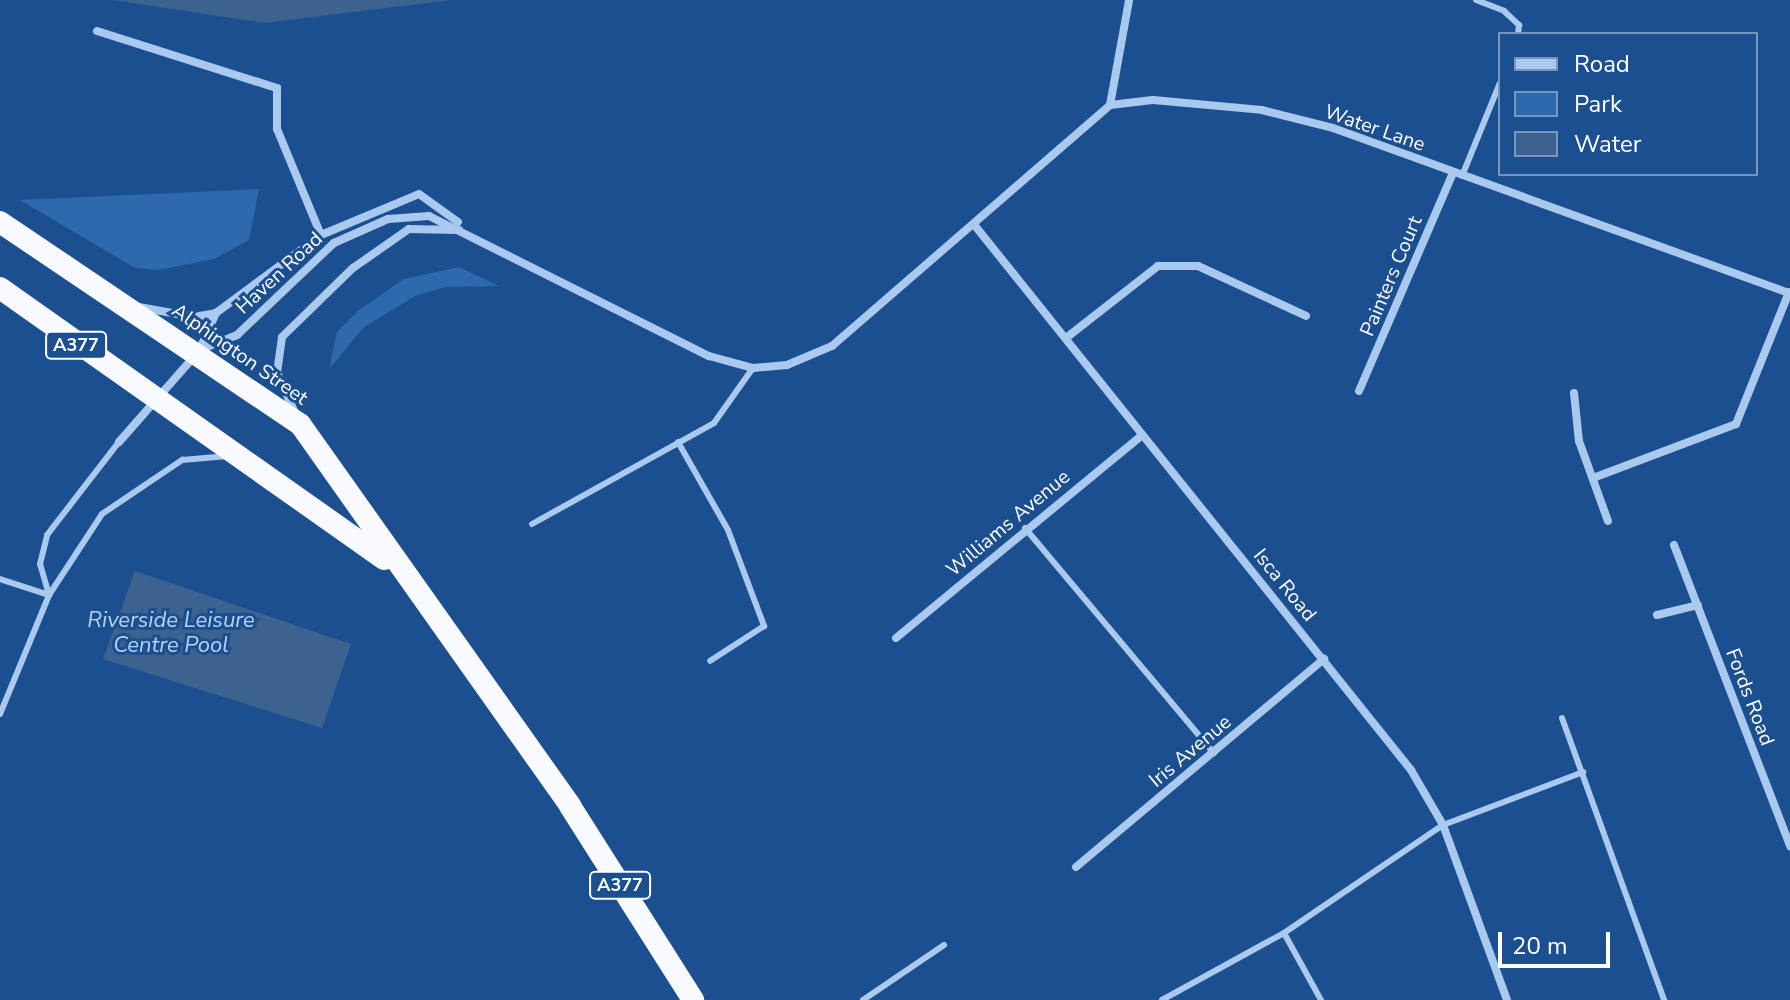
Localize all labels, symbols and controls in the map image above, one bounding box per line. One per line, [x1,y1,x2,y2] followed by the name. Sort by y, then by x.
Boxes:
[1498,32,1758,176] legend
[1574,48,1630,80] text: Road
[1574,88,1622,120] text: Park
[1322,100,1428,156] street label: Water Lane
[1574,128,1641,160] text: Water
[1355,212,1427,340] street label: Painters Court
[231,227,327,319] street label: Haven Road
[167,298,313,410] street label: Alphington Street
[44,331,108,359] road number: A377
[941,464,1075,582] street label: Williams Avenue
[1249,544,1321,626] street label: Isca Road
[87,607,255,658] water label: Riverside Leisure Centre Pool
[1721,645,1779,749] street label: Fords Road
[1144,710,1236,792] street label: Iris Avenue
[588,871,652,899] road number: A377
[1502,916,1614,966] scale bar
[1512,930,1568,962] text: 20 m

